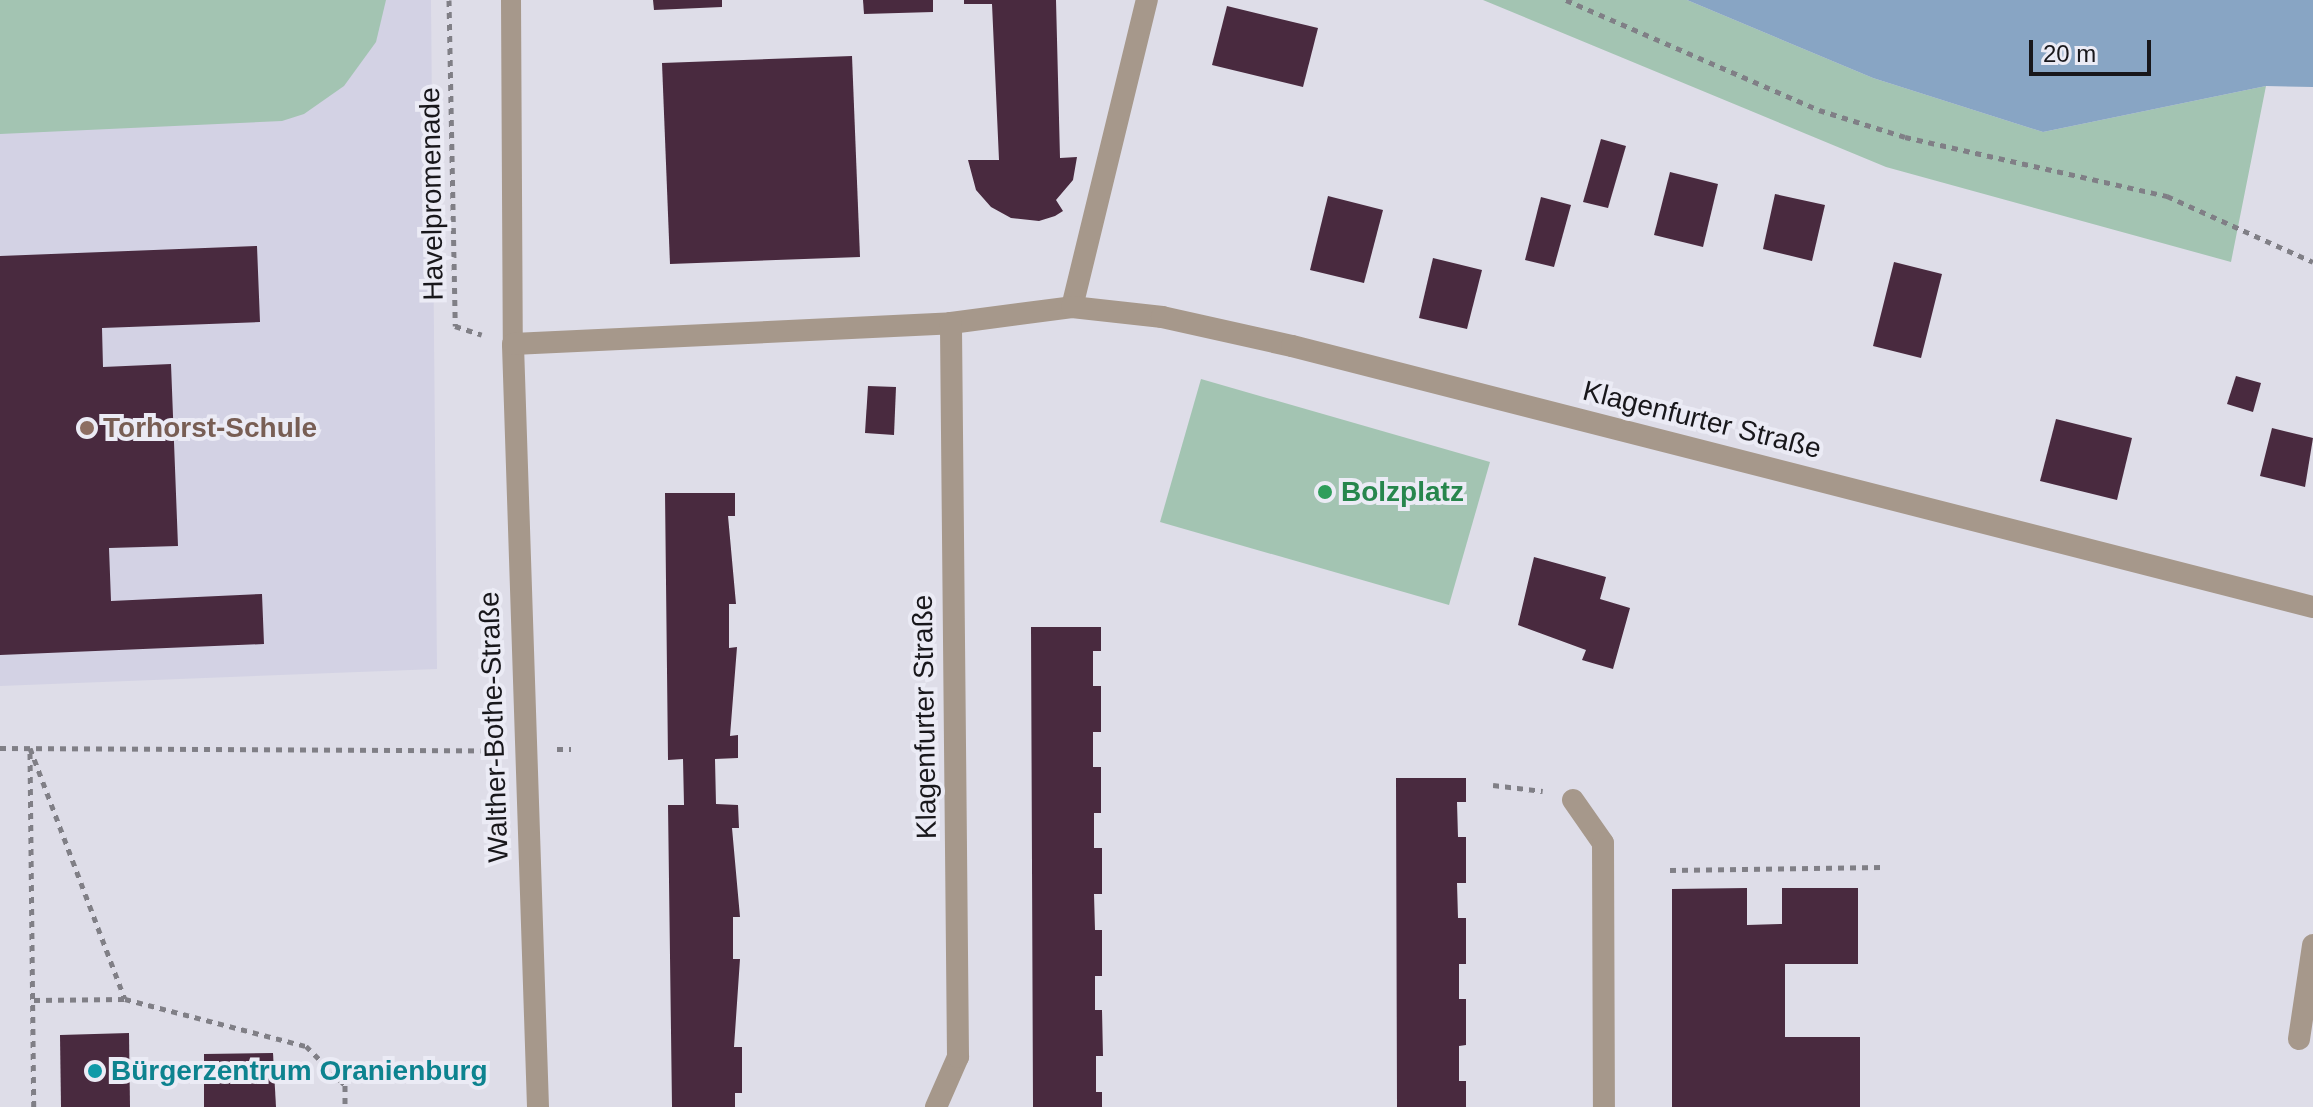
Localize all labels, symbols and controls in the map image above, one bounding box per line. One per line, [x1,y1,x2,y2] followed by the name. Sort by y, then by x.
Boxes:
[2033,24,2155,74] scale bar
[2043,40,2096,67] text: 20 m
[413,87,451,301] street label: Havelpromenade
[1579,374,1825,466] street label: Klagenfurter Straße
[103,411,317,445] place label: Torhorst-Schule
[78,419,96,437] marker: Torhorst-Schule
[1341,475,1464,509] place label: Bolzplatz
[1316,483,1334,501] marker: Bolzplatz
[472,591,516,863] street label: Walther-Bothe-Straße
[906,595,944,839] street label: Klagenfurter Straße
[111,1054,487,1088] place label: Bürgerzentrum Oranienburg
[86,1062,104,1080] marker: Bürgerzentrum Oranienburg

